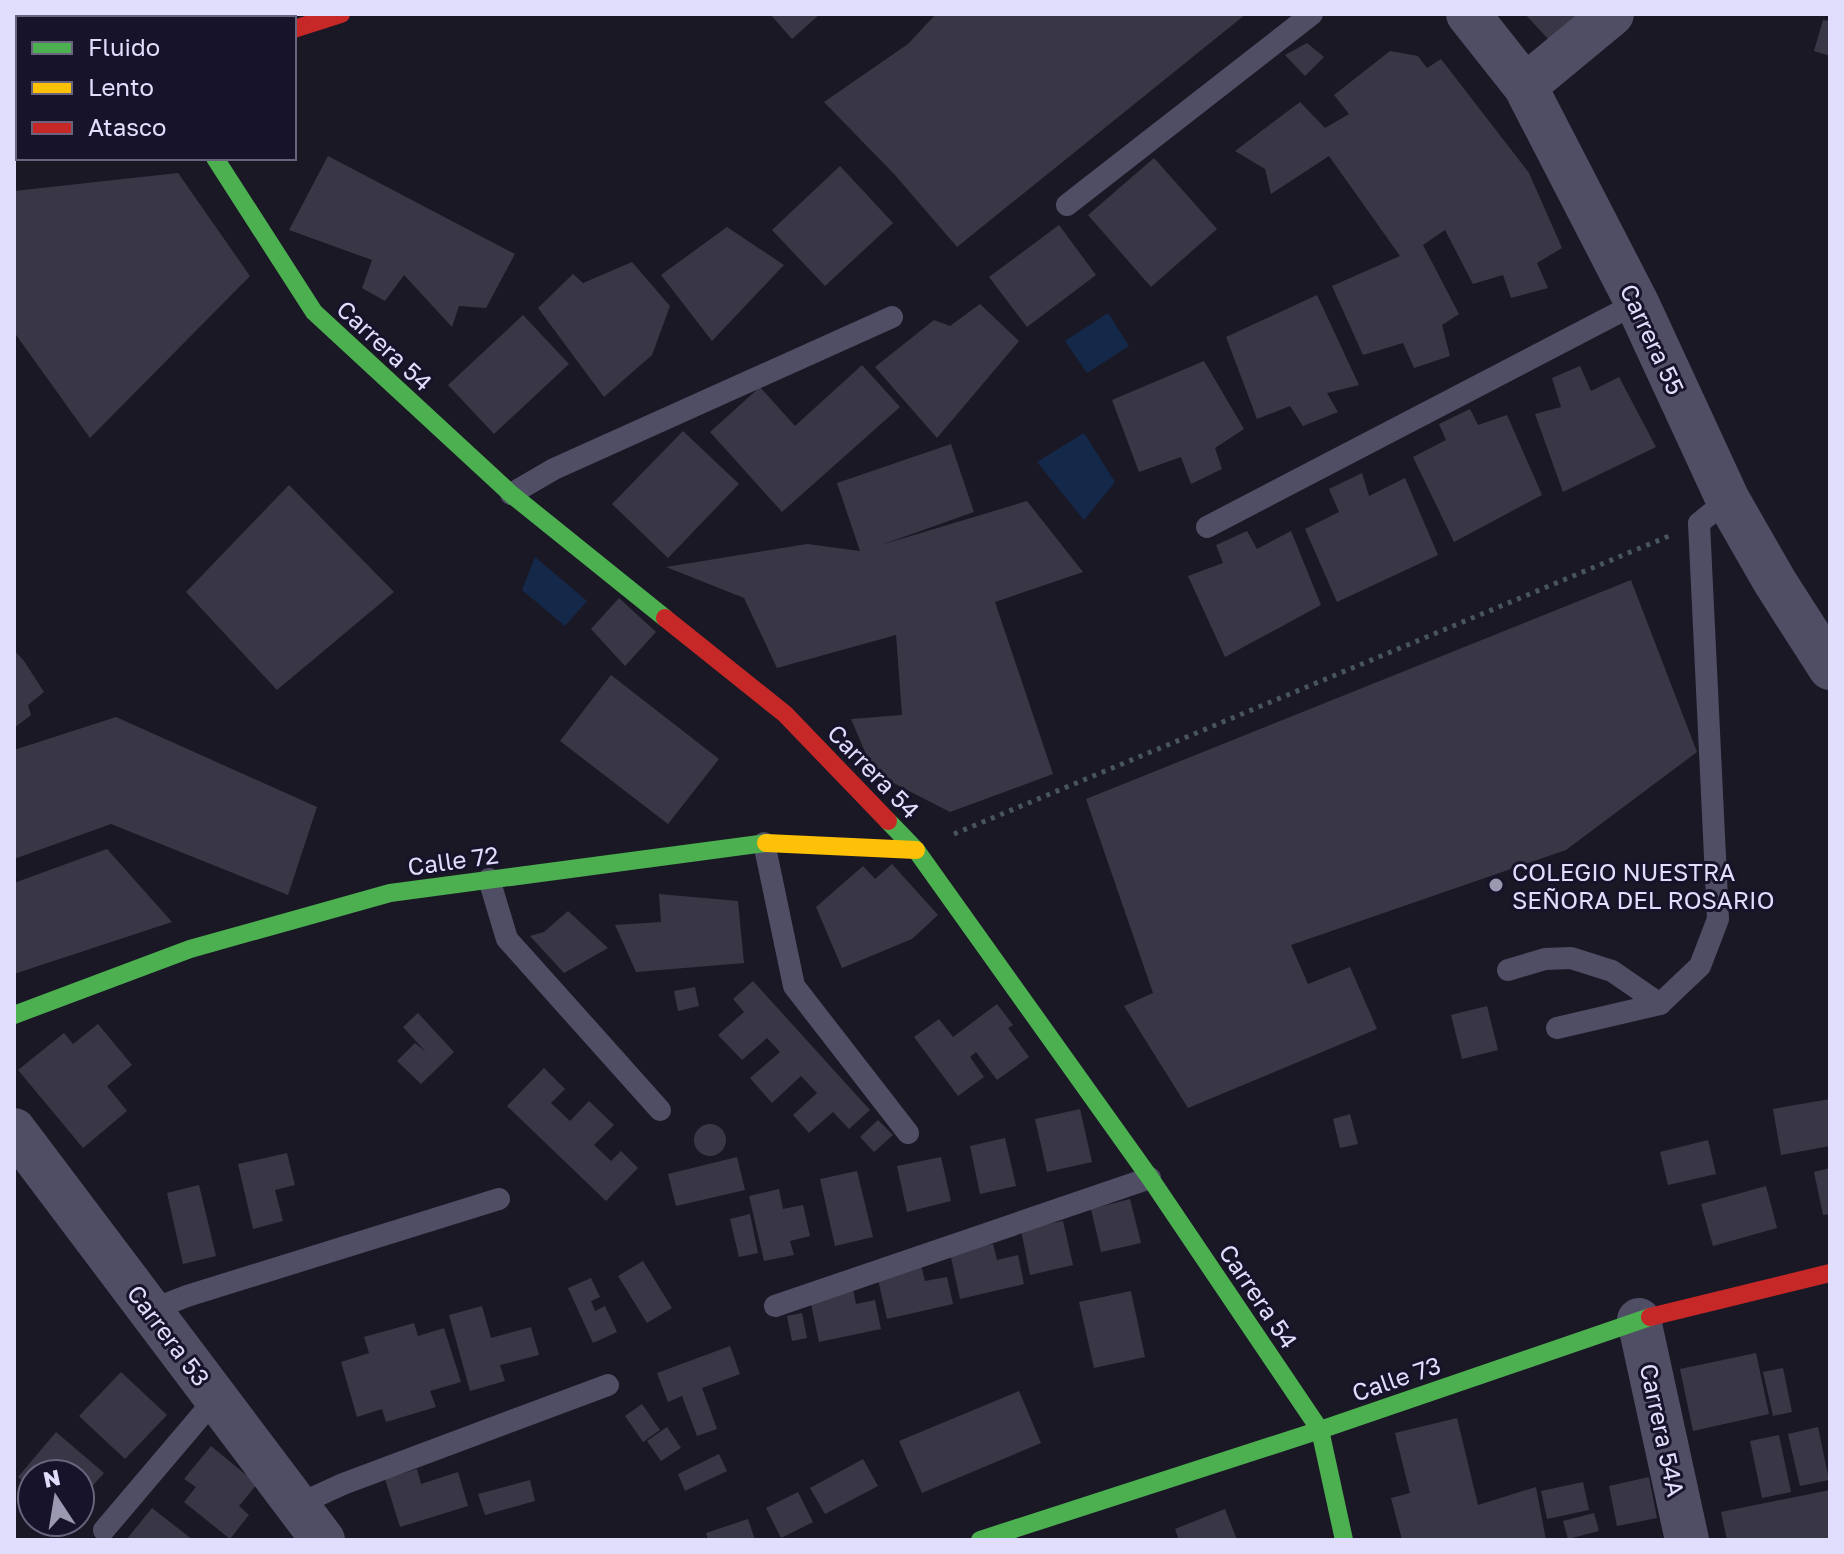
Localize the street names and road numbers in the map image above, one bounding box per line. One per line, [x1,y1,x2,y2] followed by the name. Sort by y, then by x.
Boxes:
[1615,279,1691,399] street label: Carrera 55
[331,294,439,396] street label: Carrera 54
[822,718,926,824] street label: Carrera 54
[406,839,500,881] street label: Calle 72
[1214,1238,1304,1354] street label: Carrera 54
[122,1279,216,1391] street label: Carrera 53
[1348,1349,1444,1407] street label: Calle 73
[1635,1361,1691,1499] street label: Carrera 54A

